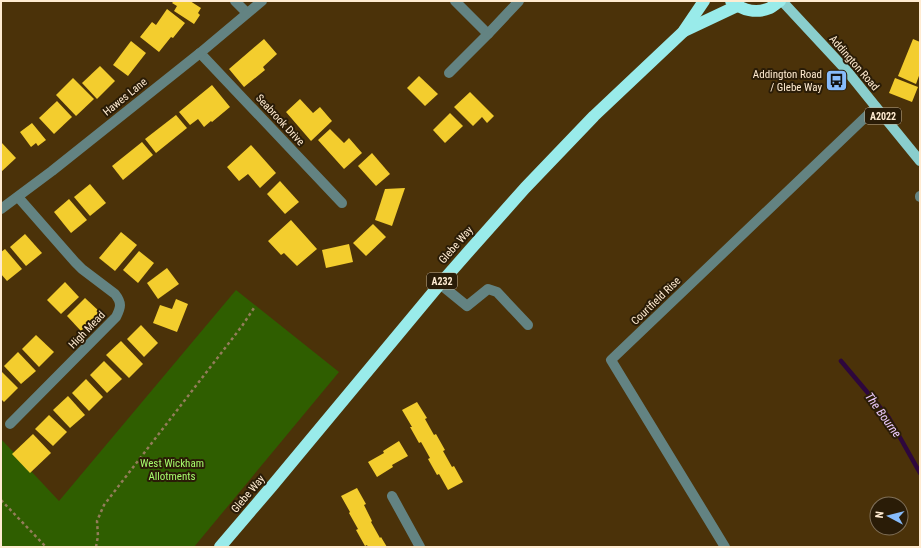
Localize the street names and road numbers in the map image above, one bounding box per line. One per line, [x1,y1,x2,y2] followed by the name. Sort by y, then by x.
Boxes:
[826,33,882,93] street label: Addington Road
[100,75,150,119] street label: Hawes Lane
[253,92,307,148] street label: Seabrook Drive
[865,108,901,124] road number: A2022
[436,223,476,266] street label: Glebe Way
[427,273,457,289] road number: A232
[629,274,683,328] street label: Courtfield Rise
[66,309,108,351] street label: High Mead
[228,472,268,516] street label: Glebe Way

